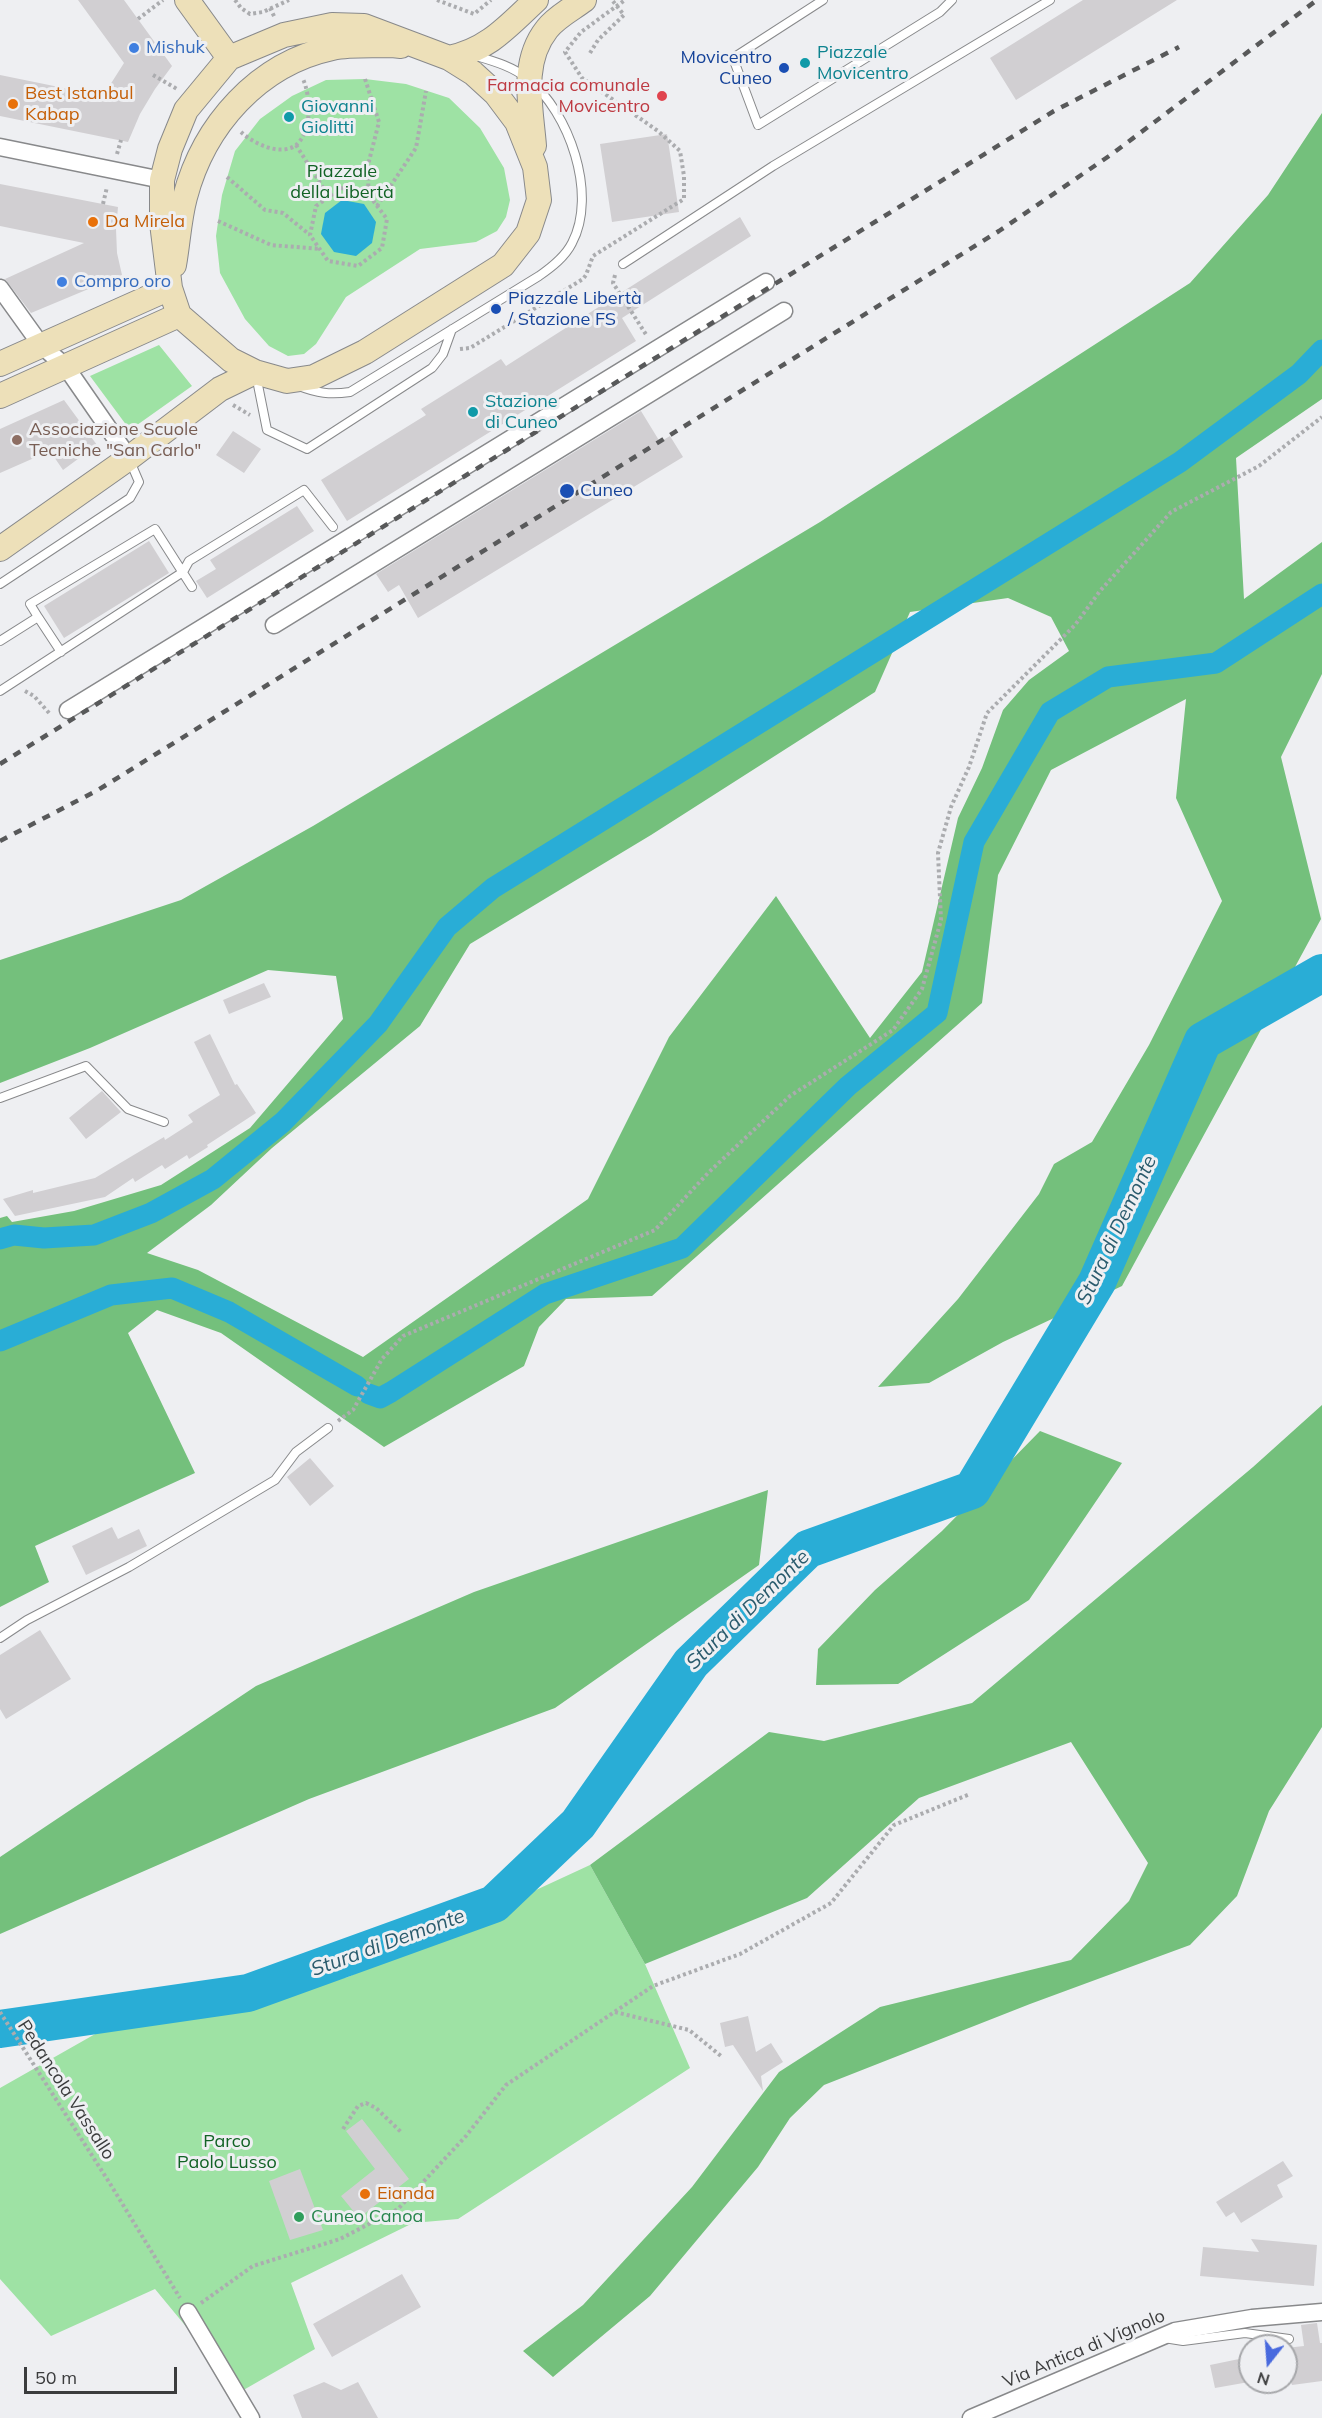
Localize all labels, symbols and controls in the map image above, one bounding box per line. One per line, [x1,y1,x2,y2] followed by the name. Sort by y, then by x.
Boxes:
[146,37,205,59] place label: Mishuk
[127,41,141,55] marker: Mishuk
[817,42,908,84] place label: Piazzale Movicentro
[681,47,772,90] place label: Movicentro Cuneo
[798,56,812,70] marker: Piazzale Movicentro
[777,61,791,75] marker: Movicentro Cuneo
[487,75,650,118] place label: Farmacia comunale Movicentro
[25,83,133,125] place label: Best Istanbul Kabap
[655,89,669,103] marker: Farmacia comunale Movicentro
[301,96,374,138] place label: Giovanni Giolitti
[6,97,20,111] marker: Best Istanbul Kabap
[282,110,296,124] marker: Giovanni Giolitti
[290,161,394,204] park label: Piazzale della Libertà
[105,211,185,233] place label: Da Mirela
[86,215,100,229] marker: Da Mirela
[74,271,171,293] place label: Compro oro
[55,275,69,289] marker: Compro oro
[508,288,642,330] place label: Piazzale Libertà / Stazione FS
[489,302,503,316] marker: Piazzale Libertà / Stazione FS
[485,391,558,434] place label: Stazione di Cuneo
[466,405,480,419] marker: Stazione di Cuneo
[29,419,201,462] place label: Associazione Scuole Tecniche "San Carlo"
[10,433,24,447] marker: Associazione Scuole Tecniche "San Carlo"
[580,480,633,502] place label: Cuneo
[558,482,576,500] marker: Cuneo
[1072,1152,1162,1308] water label: Stura di Demonte
[682,1545,814,1675] water label: Stura di Demonte
[308,1904,468,1982] water label: Stura di Demonte
[13,2016,119,2164] street label: Pedancola Vassallo
[177,2131,277,2174] park label: Parco Paolo Lusso
[377,2183,435,2205] place label: Eianda
[358,2187,372,2201] marker: Eianda
[311,2206,423,2228] place label: Cuneo Canoa
[292,2210,306,2224] marker: Cuneo Canoa
[1000,2305,1168,2393] street label: Via Antica di Vignolo
[1238,2334,1298,2394] north arrow
[27,2355,180,2393] scale bar
[35,2366,77,2389] text: 50 m
[1255,2368,1272,2391] text: N

